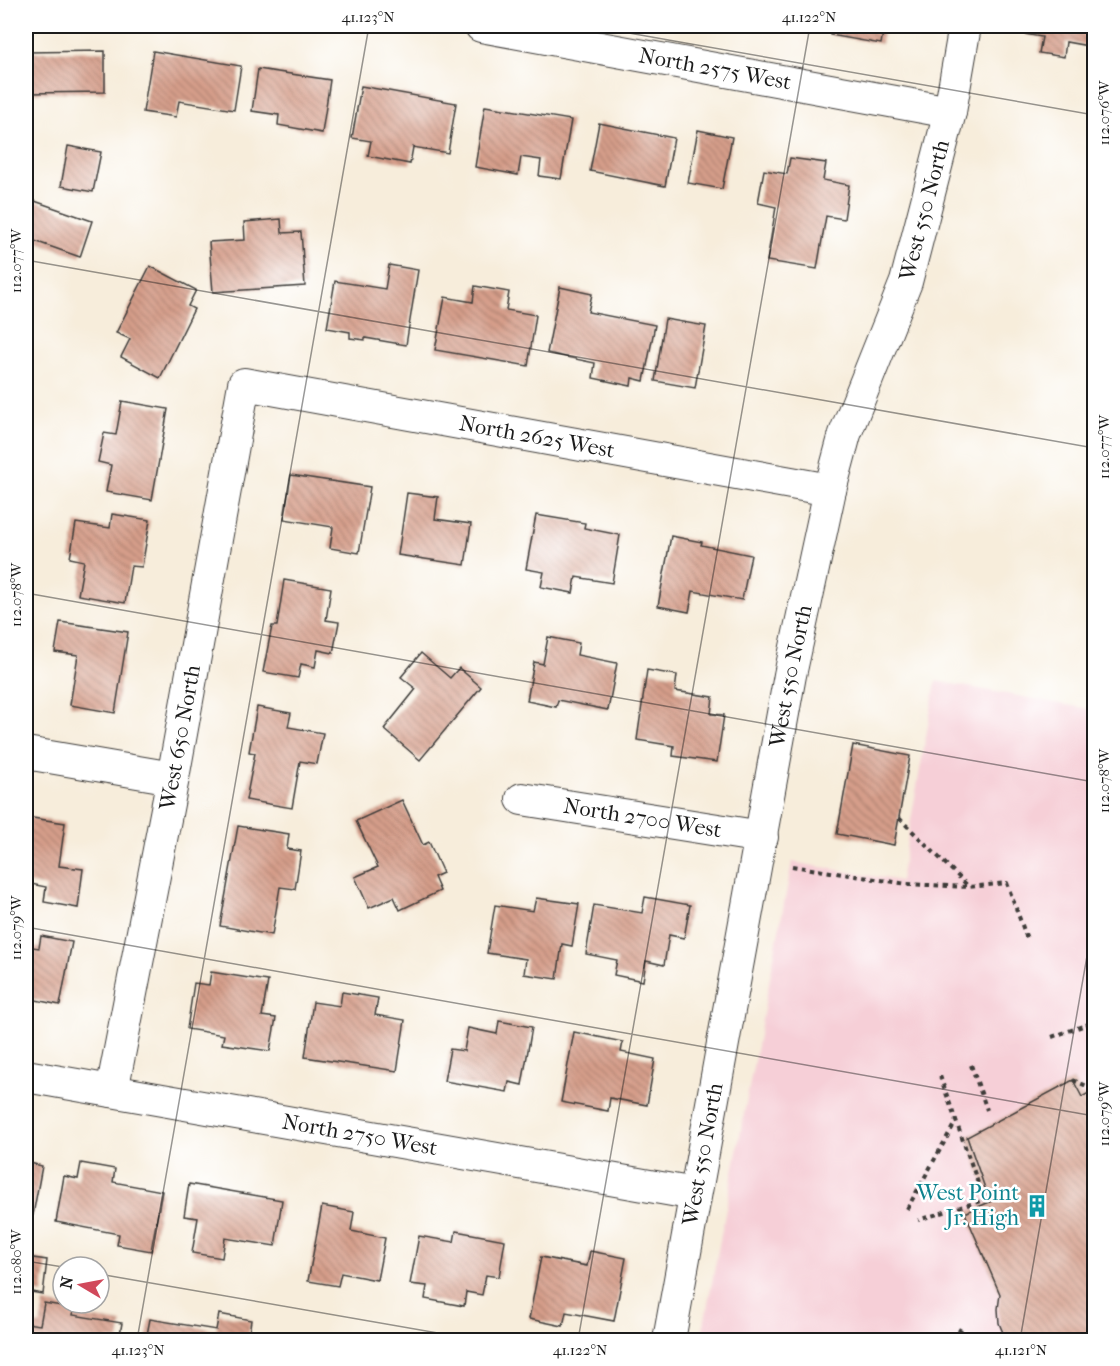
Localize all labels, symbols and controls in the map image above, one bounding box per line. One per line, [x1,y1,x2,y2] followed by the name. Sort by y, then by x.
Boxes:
[341,8,395,26] text: 41.123°N
[782,8,837,26] text: 41.122°N
[637,42,794,96] street label: North 2575 West
[1095,79,1113,146] text: 112.076°W
[894,137,955,284] street label: West 550 North
[7,228,25,293] text: 112.077°W
[457,410,617,464] street label: North 2625 West
[1095,414,1113,479] text: 112.077°W
[7,561,25,627] text: 112.078°W
[764,602,818,750] street label: West 550 North
[154,662,206,813] street label: West 650 North
[1095,747,1113,813] text: 112.078°W
[562,793,724,843] street label: North 2700 West
[7,894,25,960] text: 112.079°W
[677,1080,729,1228] street label: West 550 North
[1095,1080,1113,1146] text: 112.079°W
[280,1108,440,1161] street label: North 2750 West
[916,1180,1020,1231] place label: West Point Jr. High
[1024,1193,1050,1219] building icon: West Point Jr. High
[7,1228,25,1295] text: 112.080°W
[51,1255,111,1315] north arrow
[56,1274,77,1290] text: N
[111,1341,165,1359] text: 41.123°N
[553,1341,608,1359] text: 41.122°N
[995,1341,1048,1359] text: 41.121°N

